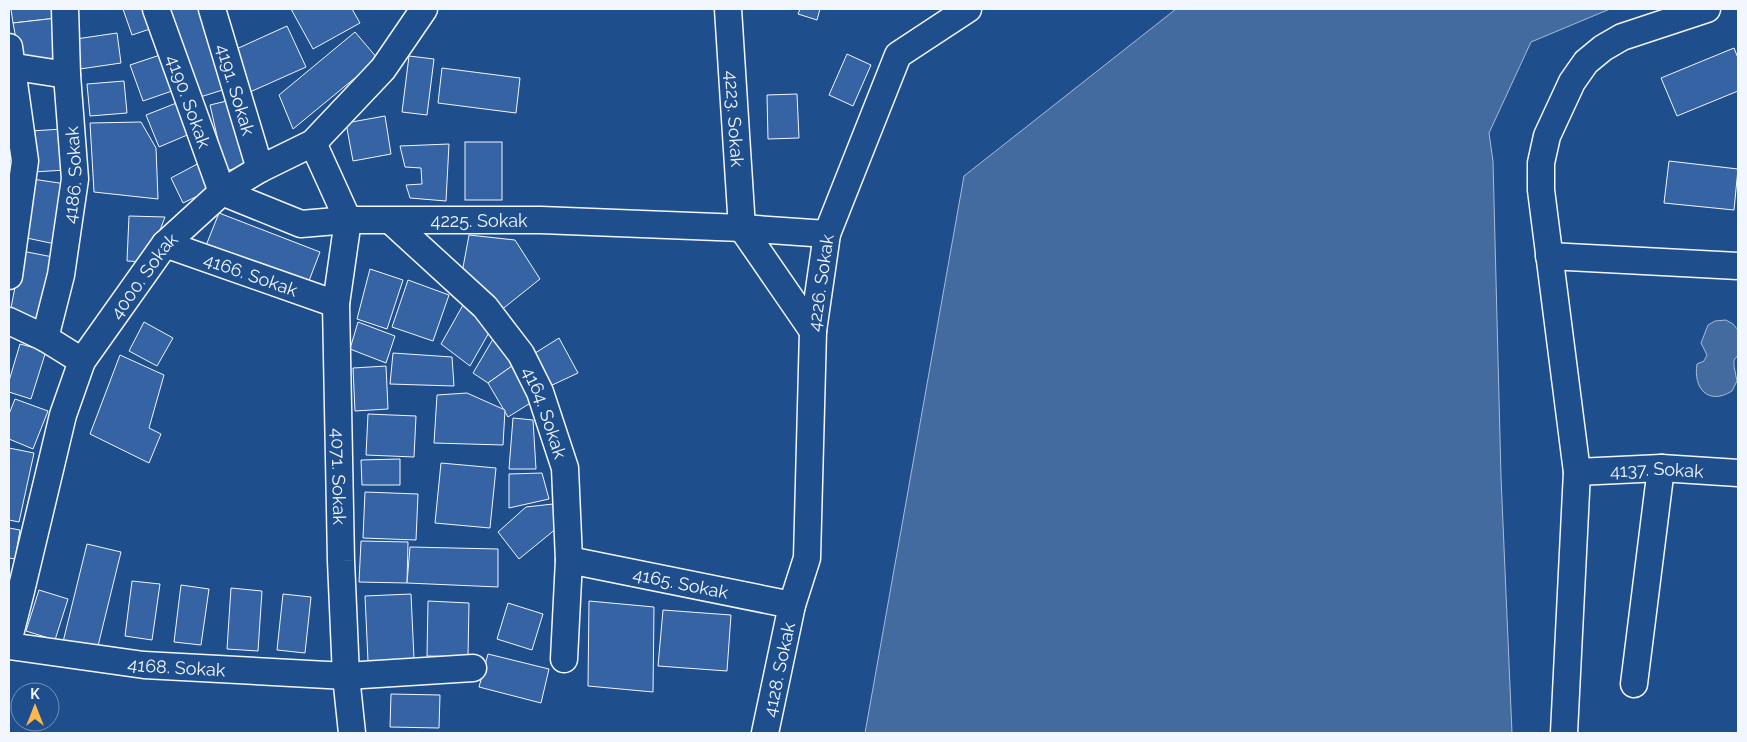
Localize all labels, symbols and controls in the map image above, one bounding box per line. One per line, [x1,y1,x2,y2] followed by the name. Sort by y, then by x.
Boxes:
[213,41,260,138] street label: 4191. Sokak
[163,52,216,151] street label: 4190. Sokak
[721,70,749,168] street label: 4223. Sokak
[58,125,86,225] street label: 4186. Sokak
[431,210,528,231] street label: 4225. Sokak
[105,227,182,323] street label: 4000. Sokak
[803,232,837,333] street label: 4226. Sokak
[201,248,301,300] street label: 4166. Sokak
[518,363,572,462] street label: 4164. Sokak
[328,428,351,525] street label: 4071. Sokak
[1609,457,1705,481] street label: 4137. Sokak
[631,563,731,603] street label: 4165. Sokak
[758,620,799,719] street label: 4128. Sokak
[127,652,226,680] street label: 4168. Sokak
[10,682,60,732] north arrow
[30,686,40,702] text: K

